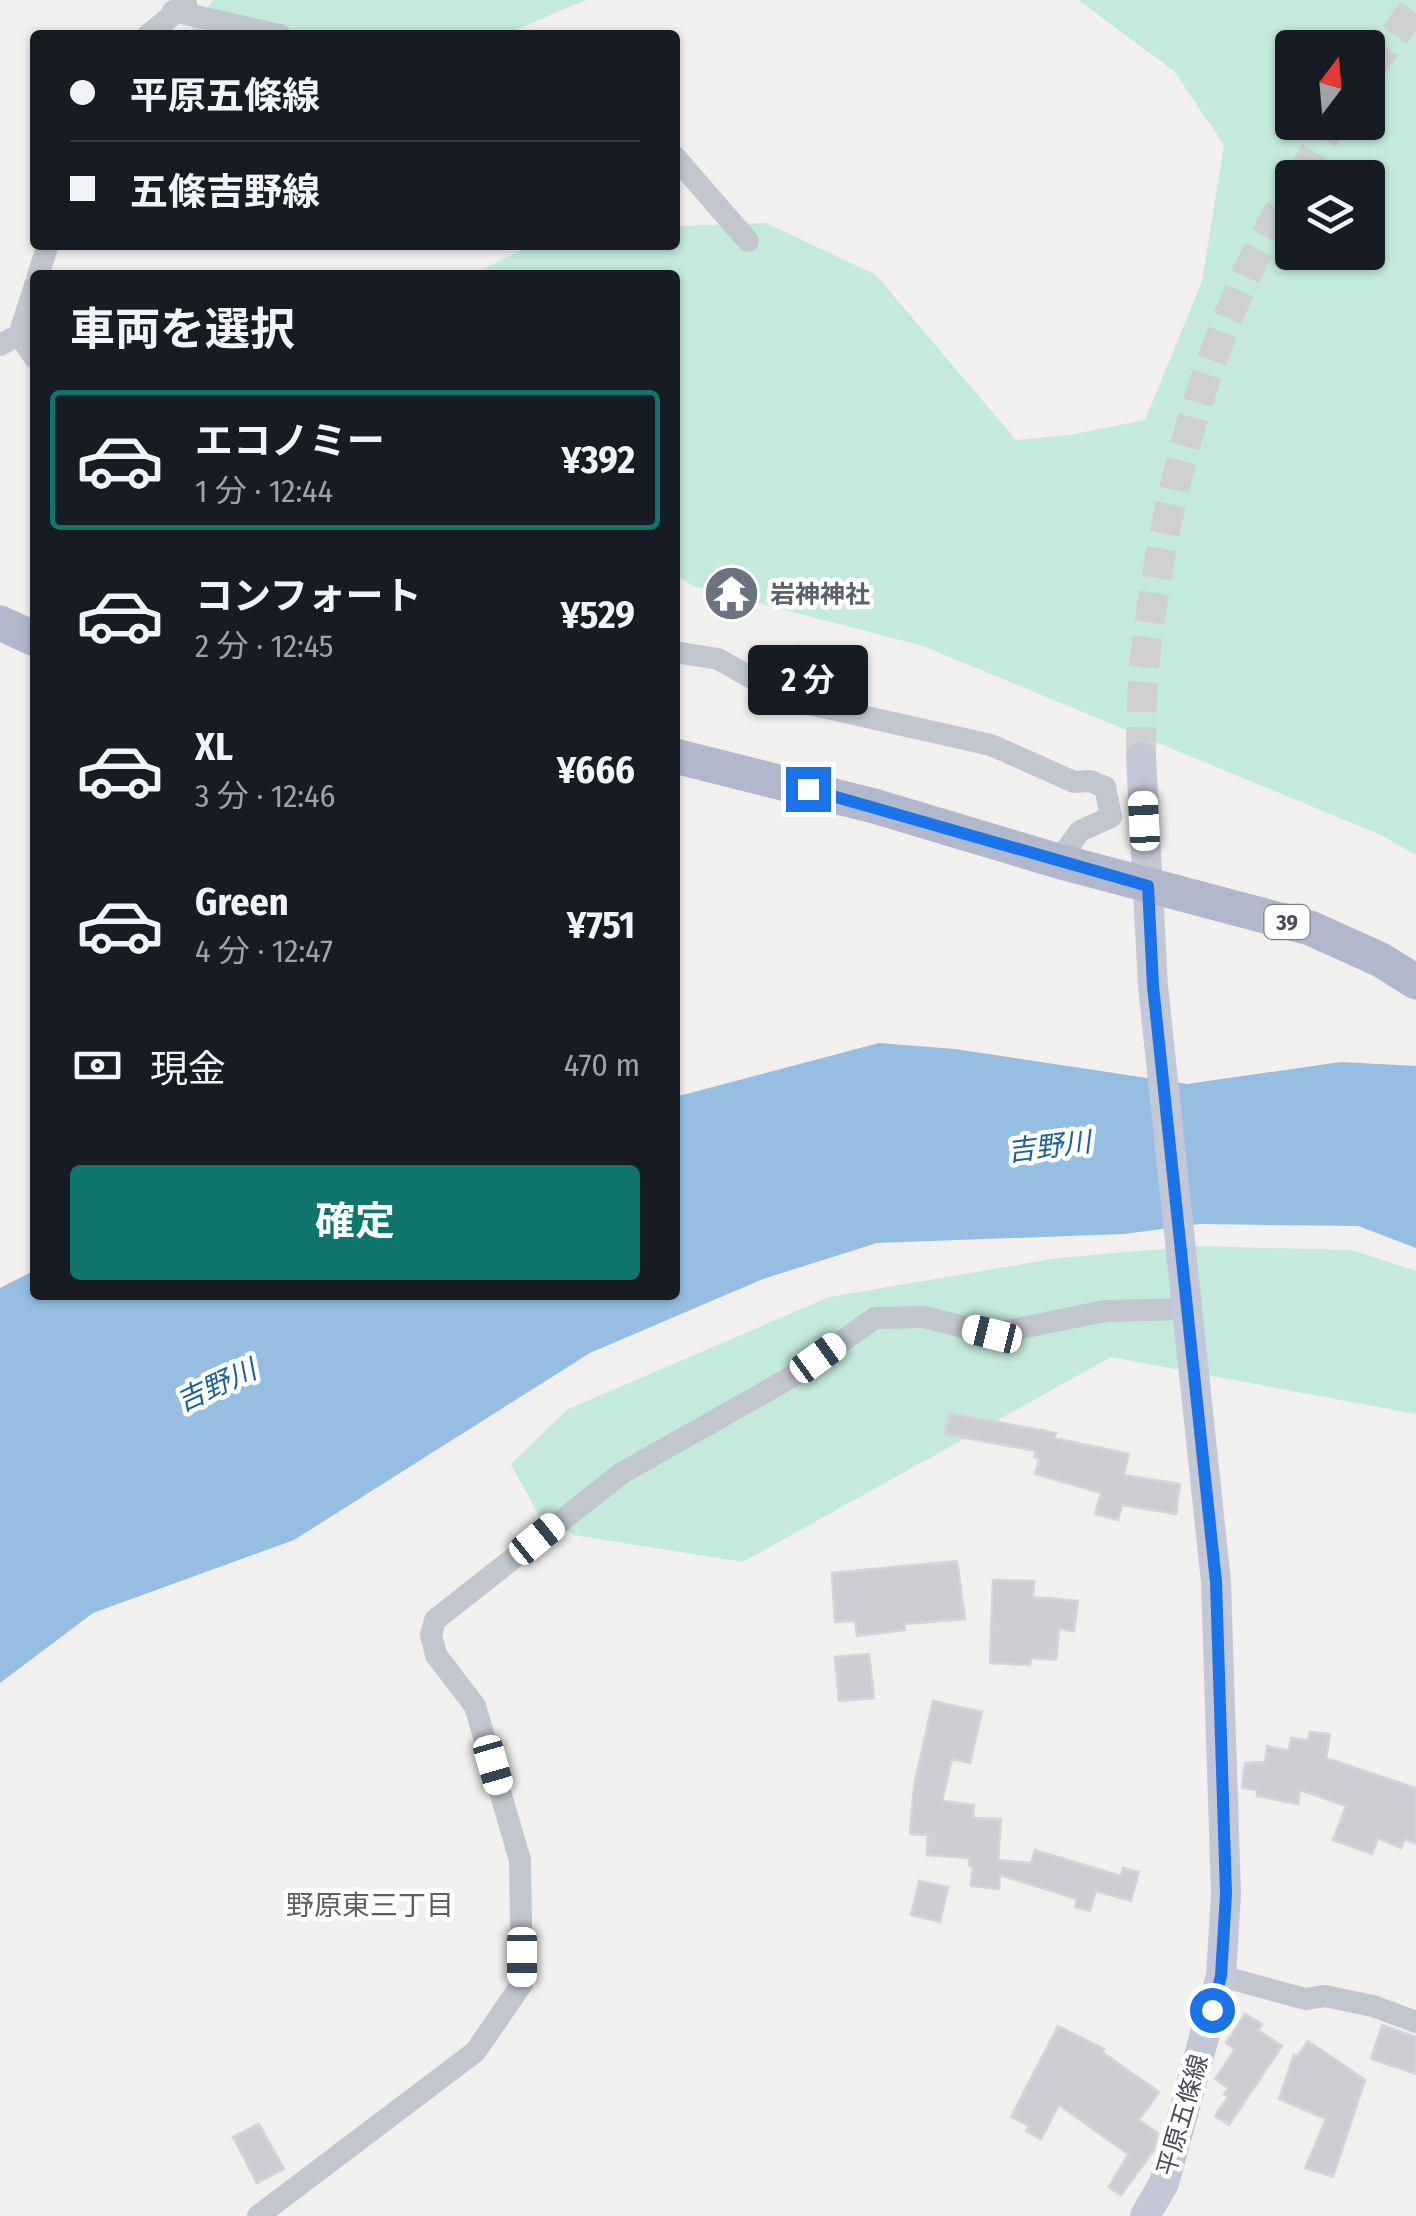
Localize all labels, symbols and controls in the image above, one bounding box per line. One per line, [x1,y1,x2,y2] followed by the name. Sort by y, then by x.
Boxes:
[1275,30,1385,140] north arrow
[1275,30,1385,270] map controls
[130,73,320,119] text: 平原五條線
[1275,160,1385,270] button: layers
[130,169,320,215] text: 五條吉野線
[70,303,295,357] text: 車両を選択
[75,415,165,505] icon: car
[195,418,385,464] text: エコノミー
[561,437,635,483] text: ¥392
[195,472,333,510] text: 1 分 · 12:44
[701,564,761,624] temple icon: 岩神神社
[75,570,165,660] icon: car
[195,573,422,619] text: コンフォート
[770,580,870,610] place label: 岩神神社
[560,592,635,638] text: ¥529
[195,627,334,665] text: 2 分 · 12:45
[748,644,868,714] callout: 2 分
[781,661,835,699] text: 2 分
[195,724,233,770] text: XL
[75,725,165,815] icon: car
[557,747,635,793] text: ¥666
[786,767,831,812] route end
[195,777,335,815] text: 3 分 · 12:46
[1127,790,1161,852] car
[195,879,289,925] text: Green
[75,880,165,970] icon: car
[567,902,635,948] text: ¥751
[1264,905,1310,939] road number: 39
[195,932,333,970] text: 4 分 · 12:47
[70,1038,125,1093] icon: cash
[150,1046,226,1092] text: 現金
[564,1046,640,1084] text: 470 m
[1005,1125,1096,1168] water label: 吉野川
[70,1165,640,1280] button: 確定
[959,1312,1025,1356] car
[785,1328,851,1388] car
[171,1351,264,1418] water label: 吉野川
[504,1508,570,1570] car
[470,1732,516,1798] car
[286,1889,454,1922] district label: 野原東三丁目
[507,1927,537,1987] car
[1190,1988,1235,2033] route start
[1151,2051,1215,2179] street label: 平原五條線

